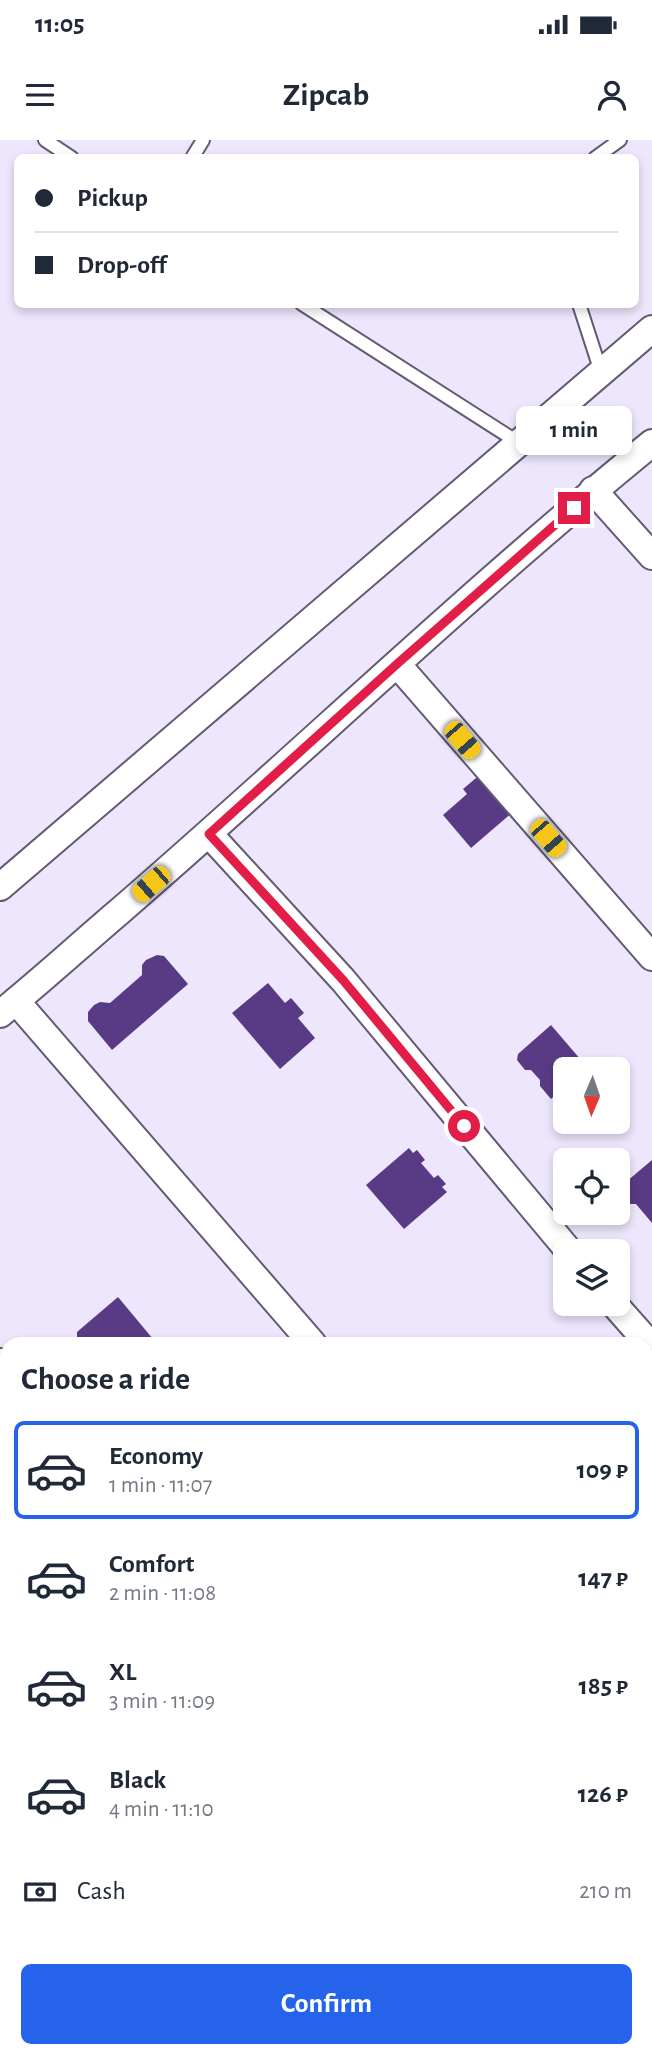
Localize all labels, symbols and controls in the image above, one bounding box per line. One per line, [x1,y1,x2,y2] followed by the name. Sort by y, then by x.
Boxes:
[35,11,84,37] text: 11:05
[21,76,59,114] icon: menu
[593,76,631,114] icon: person
[283,79,369,111] text: Zipcab
[77,185,148,211] text: Pickup
[77,252,166,278] text: Drop-off
[516,406,632,456] callout: 1 min
[550,419,598,442] text: 1 min
[558,492,590,524] route end
[441,717,484,763] car
[527,815,570,861] car
[129,862,174,906] car
[553,1057,630,1134] north arrow
[553,1057,630,1316] map controls
[448,1110,480,1142] route start
[553,1148,630,1225] button: locate
[553,1239,630,1316] button: layers
[21,1363,190,1395] text: Choose a ride
[25,1439,88,1502] icon: car
[109,1443,203,1469] text: Economy
[576,1457,628,1483] text: 109 ₽
[109,1474,212,1497] text: 1 min · 11:07
[25,1547,88,1610] icon: car
[109,1551,194,1577] text: Comfort
[578,1565,628,1591] text: 147 ₽
[109,1582,216,1605] text: 2 min · 11:08
[25,1655,88,1718] icon: car
[109,1659,136,1685] text: XL
[578,1673,628,1699] text: 185 ₽
[109,1690,215,1713] text: 3 min · 11:09
[25,1763,88,1826] icon: car
[109,1767,166,1793] text: Black
[578,1781,628,1807] text: 126 ₽
[109,1798,214,1821] text: 4 min · 11:10
[21,1873,59,1911] icon: cash
[77,1878,126,1904] text: Cash
[579,1880,632,1903] text: 210 m
[21,1964,632,2044] button: Confirm

